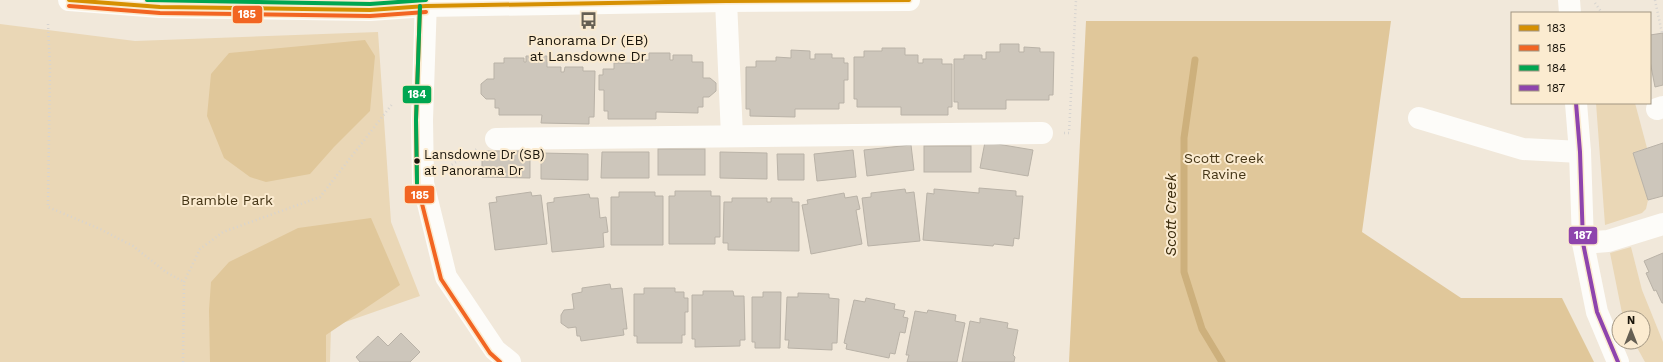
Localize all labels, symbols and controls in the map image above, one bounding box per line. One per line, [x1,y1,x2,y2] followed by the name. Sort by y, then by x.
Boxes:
[232,5,263,24] line badge: 185
[238,8,256,21] text: 185
[578,10,598,30] bus stop icon: Panorama Dr (EB) at Lansdowne Dr
[1511,12,1651,104] legend
[1547,21,1566,35] text: 183
[528,32,648,64] place label: Panorama Dr (EB) at Lansdowne Dr
[1547,41,1566,55] text: 185
[1547,61,1566,75] text: 184
[1547,81,1566,95] text: 187
[402,85,432,104] line badge: 184
[408,88,426,101] text: 184
[424,147,545,178] place label: Lansdowne Dr (SB) at Panorama Dr
[1184,150,1264,182] park label: Scott Creek Ravine
[412,156,422,166] marker: Lansdowne Dr (SB) at Panorama Dr
[1162,173,1180,257] water label: Scott Creek
[404,185,435,204] line badge: 185
[411,189,429,202] text: 185
[181,192,273,208] park label: Bramble Park
[1568,226,1598,245] line badge: 187
[1574,229,1592,242] text: 187
[1611,310,1651,350] north arrow
[1627,314,1635,327] text: N

